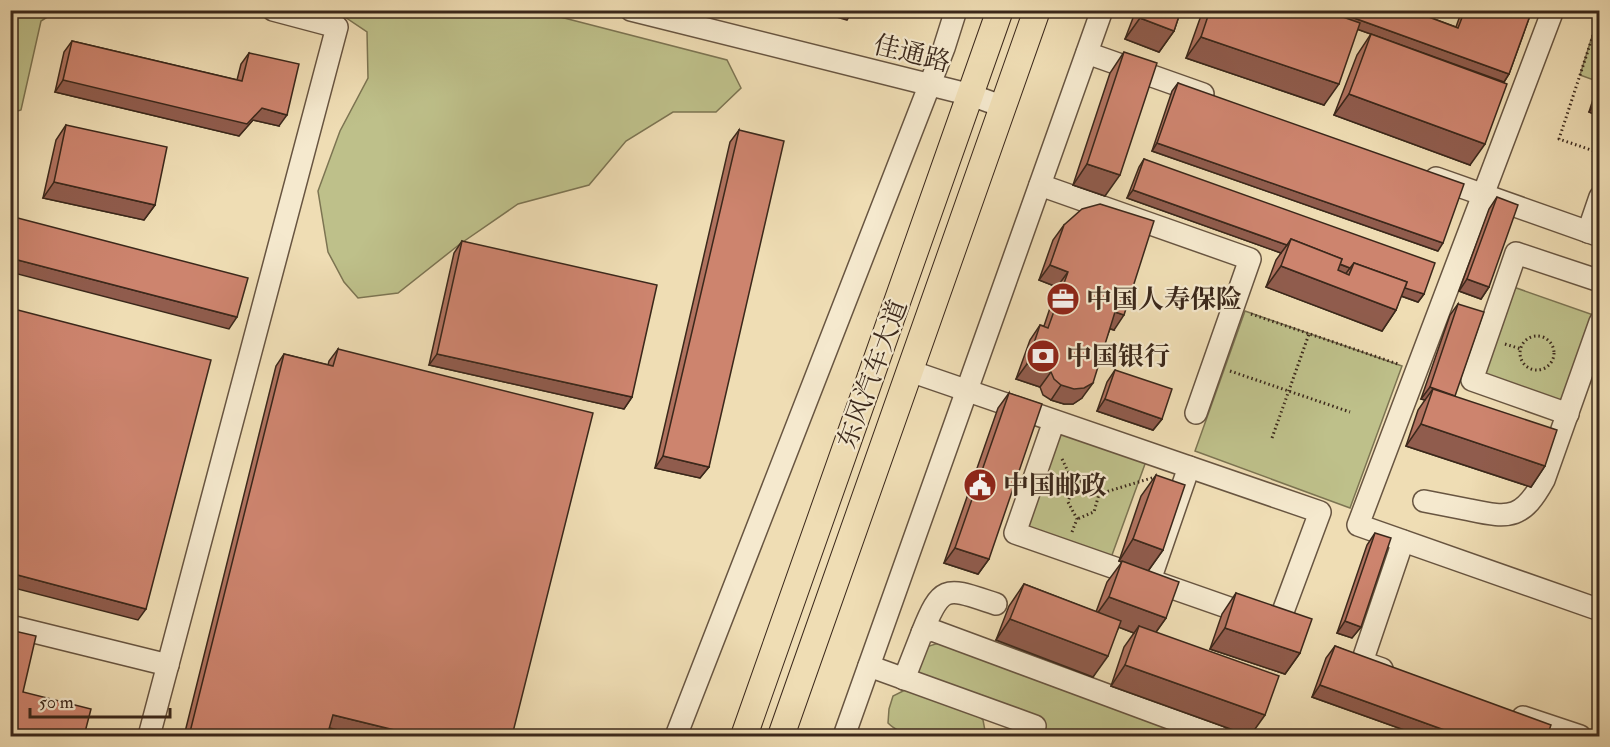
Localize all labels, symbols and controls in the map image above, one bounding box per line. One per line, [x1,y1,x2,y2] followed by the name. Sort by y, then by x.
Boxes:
[870,29,953,79] street label: 佳通路
[1045,281,1081,317] office icon: 中国人寿保险
[1086,284,1242,316] place label: 中国人寿保险
[831,296,915,453] street label: 东风汽车大道
[1025,338,1061,374] bank icon: 中国银行
[1066,341,1170,373] place label: 中国银行
[962,467,998,503] public building icon: 中国邮政
[1003,470,1107,502] place label: 中国邮政
[30,681,170,719] scale bar
[39,691,74,714] text: 50 m

